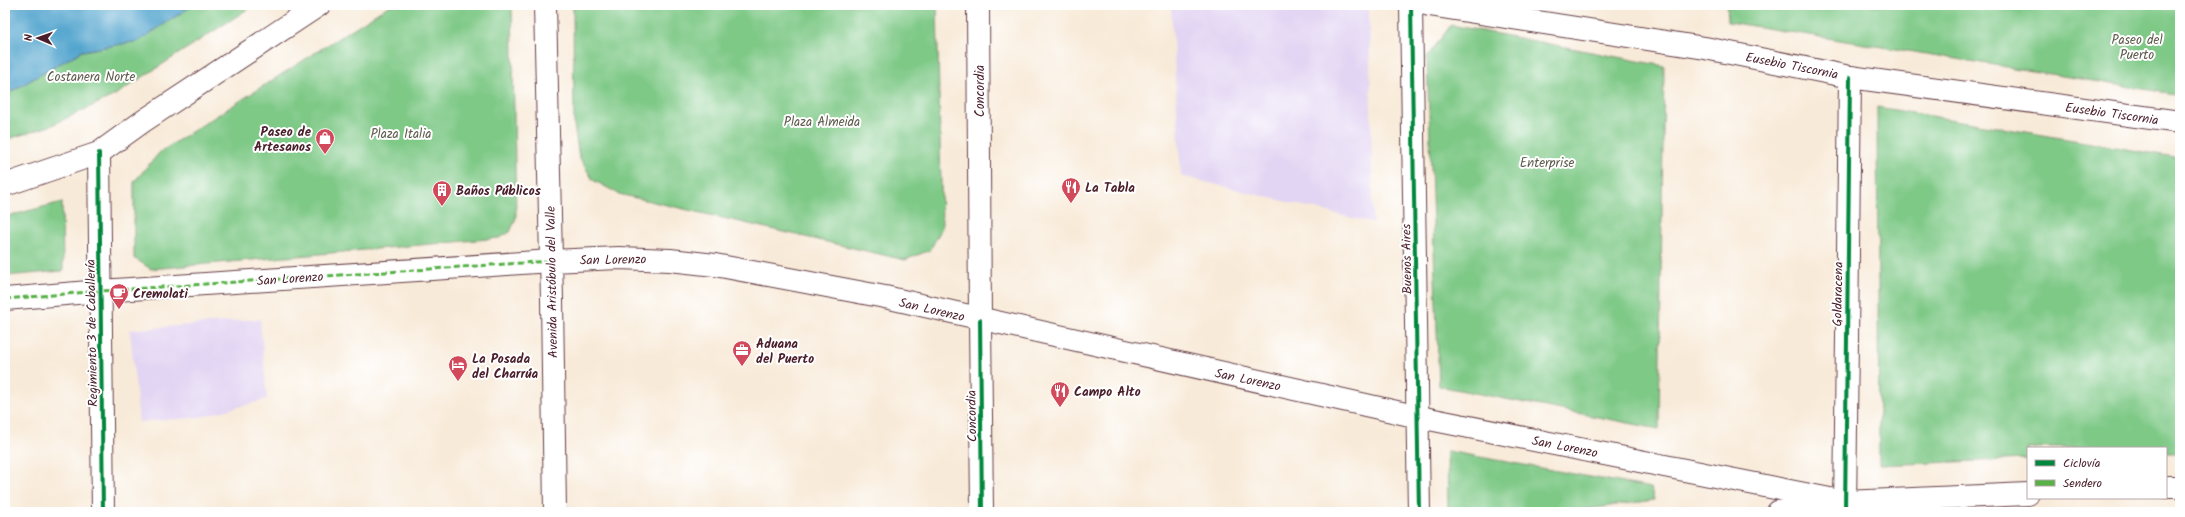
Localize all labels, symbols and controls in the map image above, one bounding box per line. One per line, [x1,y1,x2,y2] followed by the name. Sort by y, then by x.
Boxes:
[18,18,58,58] north arrow
[2111,30,2163,66] park label: Paseo del Puerto
[20,34,38,41] text: N
[1744,47,1840,86] street label: Eusebio Tiscornia
[970,65,991,117] street label: Concordia
[47,67,135,88] park label: Costanera Norte
[2064,98,2160,131] street label: Eusebio Tiscornia
[784,112,860,133] park label: Plaza Almeida
[254,122,312,158] place label: Paseo de Artesanos
[371,124,431,145] park label: Plaza Italia
[314,127,336,155] shop icon: Paseo de Artesanos
[1520,153,1575,174] park label: Enterprise
[1060,176,1082,204] restaurant icon: La Tabla
[1085,178,1135,199] place label: La Tabla
[431,179,453,207] building icon: Baños Públicos
[456,181,541,202] place label: Baños Públicos
[541,206,564,358] street label: Avenida Aristóbulo del Valle
[1396,223,1419,294] street label: Buenos Aires
[579,249,647,272] street label: San Lorenzo
[81,259,104,407] street label: Regimiento 3 de Caballería
[1827,262,1850,327] street label: Goldaracena
[256,267,324,292] street label: San Lorenzo
[108,282,130,310] cafe icon: Cremolati
[133,284,189,305] place label: Cremolati
[897,293,967,328] street label: San Lorenzo
[756,334,814,370] place label: Aduana del Puerto
[731,339,753,367] office icon: Aduana del Puerto
[472,349,538,385] place label: La Posada del Charrúa
[447,354,469,382] hotel icon: La Posada del Charrúa
[1213,363,1283,398] street label: San Lorenzo
[1049,380,1071,408] restaurant icon: Campo Alto
[1074,382,1141,403] place label: Campo Alto
[962,390,983,442] street label: Concordia
[1530,431,1600,464] street label: San Lorenzo
[2027,447,2167,499] legend
[2063,454,2101,473] text: Ciclovía
[2063,474,2102,493] text: Sendero

